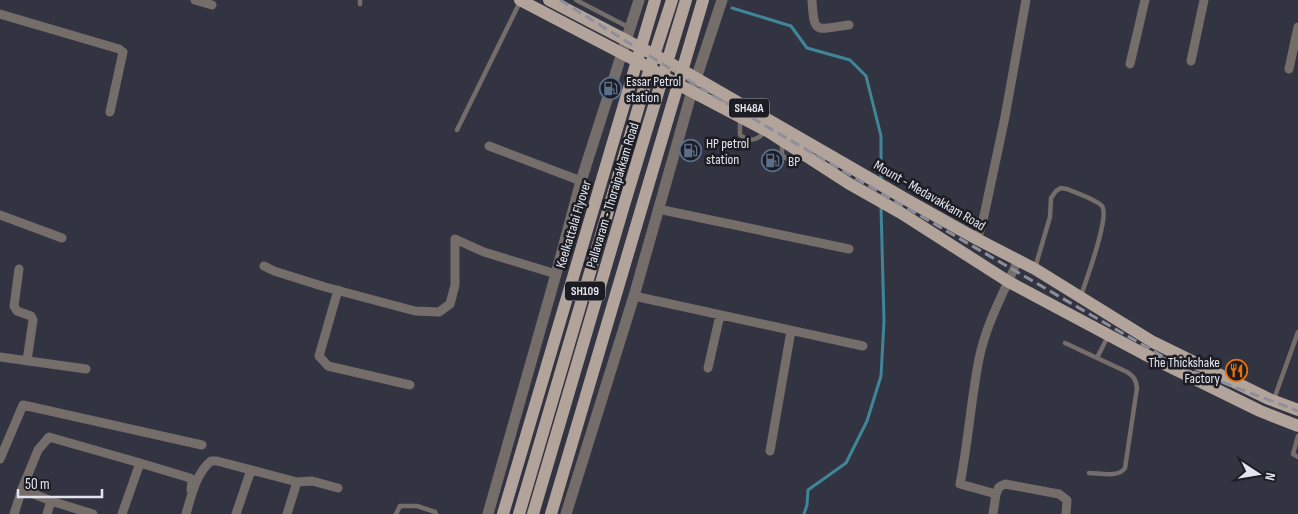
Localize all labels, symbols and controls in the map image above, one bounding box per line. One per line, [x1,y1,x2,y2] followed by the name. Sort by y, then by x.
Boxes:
[626,73,681,106] place label: Essar Petrol station
[598,77,622,101] fuel station icon: Essar Petrol station
[729,99,769,118] road number: SH48A
[582,120,643,270] street label: Pallavaram - Thoraipakkam Road
[706,135,749,168] place label: HP petrol station
[678,139,702,163] fuel station icon: HP petrol station
[760,149,784,173] fuel station icon: BP
[788,153,800,170] place label: BP
[871,157,989,234] street label: Mount - Medavakkam Road
[552,178,595,270] street label: Keelkattalai Flyover
[565,282,605,300] road number: SH109
[1149,354,1221,387] place label: The Thickshake Factory
[1224,358,1248,382] restaurant icon: The Thickshake Factory
[1233,449,1283,499] north arrow
[18,466,101,498] scale bar
[1261,471,1279,482] text: N
[25,475,50,494] text: 50 m

